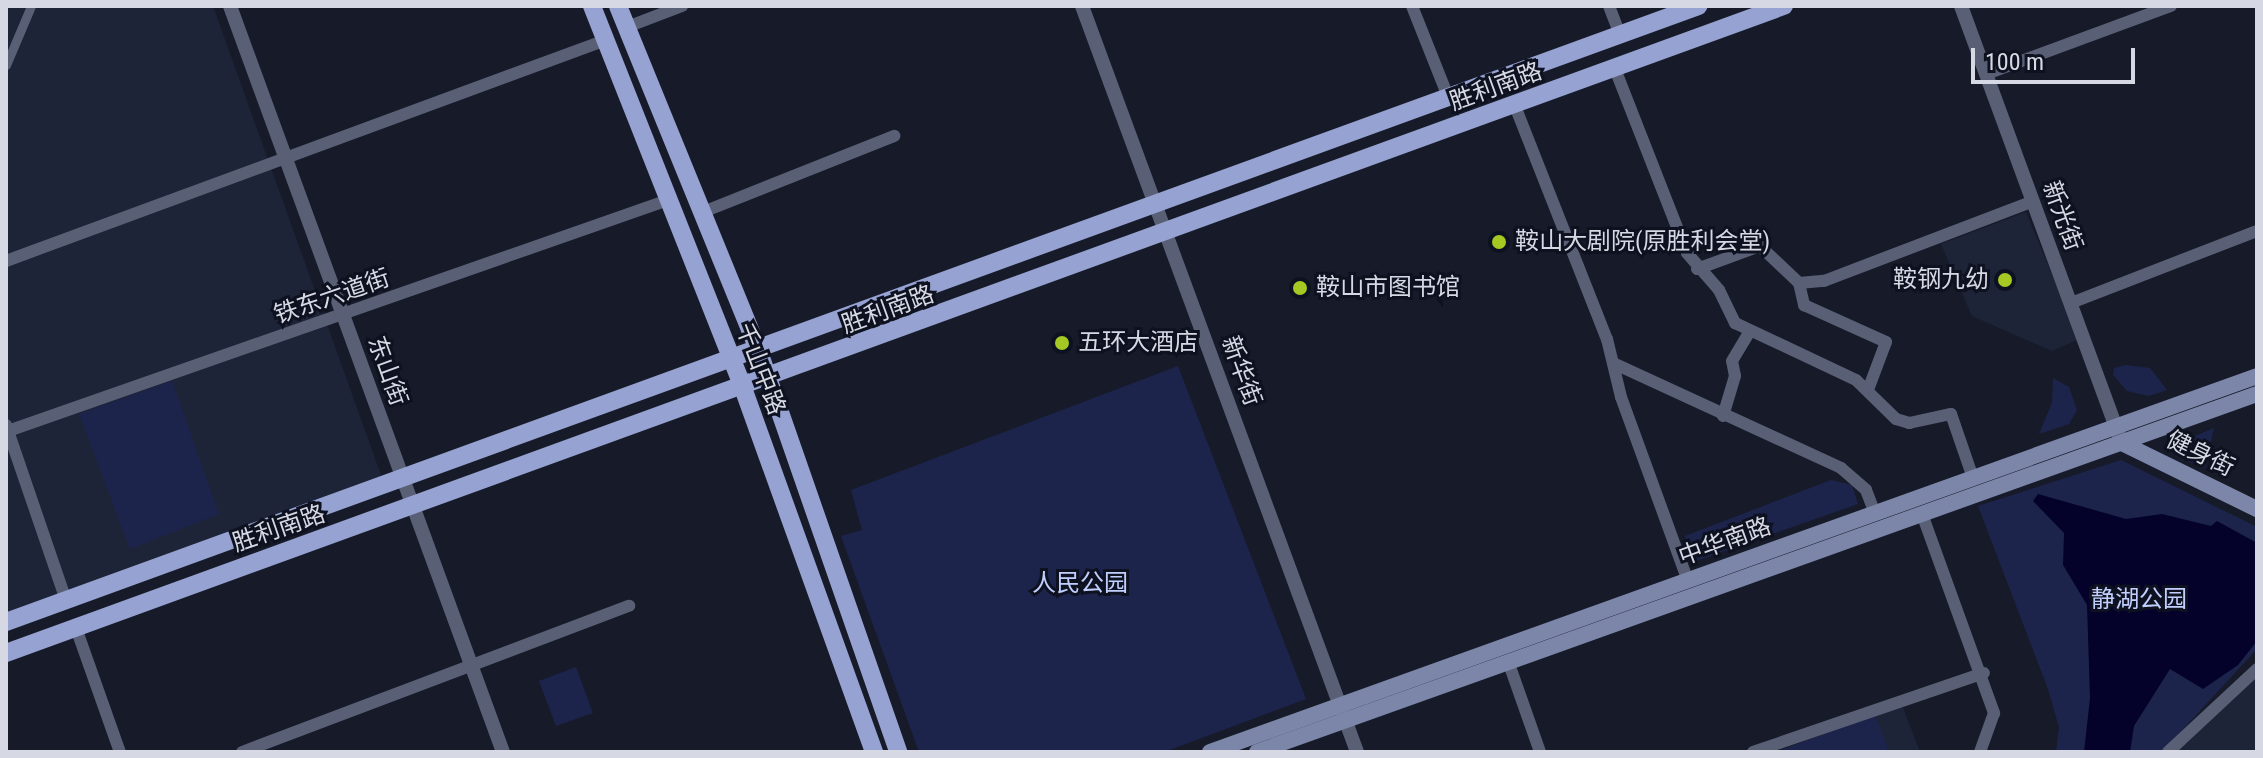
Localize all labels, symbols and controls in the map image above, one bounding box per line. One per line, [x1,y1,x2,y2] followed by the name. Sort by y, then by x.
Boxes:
[1975,32,2139,82] scale bar
[1985,48,2044,76] text: 100 m
[1446,57,1546,117] street label: 胜利南路
[2036,177,2088,255] street label: 新光街
[1515,228,1770,256] place label: 鞍山大剧院(原胜利会堂)
[1490,233,1508,251] marker: 鞍山大剧院(原胜利会堂)
[271,264,393,330] street label: 铁东六道街
[1893,266,1989,294] place label: 鞍钢九幼
[1996,271,2014,289] marker: 鞍钢九幼
[1316,274,1460,302] place label: 鞍山市图书馆
[1291,279,1309,297] marker: 鞍山市图书馆
[838,280,938,340] street label: 胜利南路
[729,319,791,419] street label: 千山中路
[1078,329,1198,357] place label: 五环大酒店
[361,332,413,410] street label: 东山街
[1215,332,1267,410] street label: 新华街
[1053,334,1071,352] marker: 五环大酒店
[2161,425,2239,483] street label: 健身街
[229,500,329,558] street label: 胜利南路
[1675,512,1775,572] street label: 中华南路
[1032,570,1128,598] park label: 人民公园
[2091,586,2187,614] park label: 静湖公园

